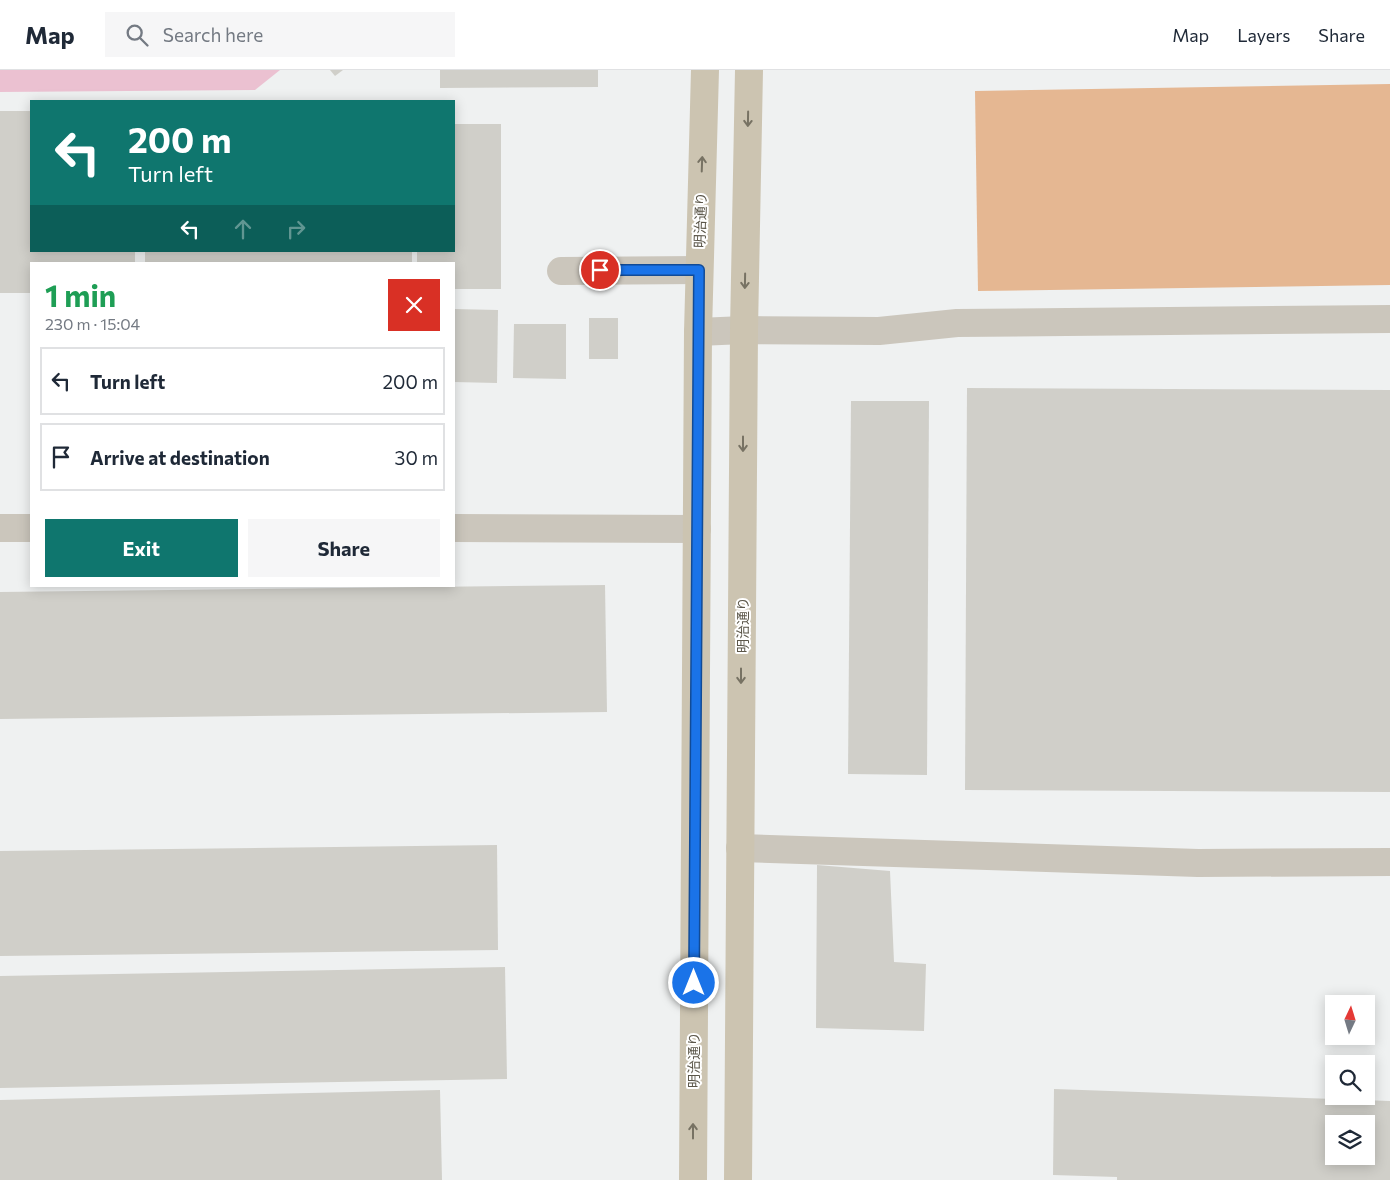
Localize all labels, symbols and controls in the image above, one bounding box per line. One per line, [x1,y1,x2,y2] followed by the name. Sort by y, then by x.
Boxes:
[105,12,455,57] search box
[25,20,75,49] text: Map
[123,21,151,49] icon: search
[163,23,263,46] text: Search here
[1172,24,1209,46] text: Map
[1237,24,1290,46] text: Layers
[1318,24,1365,46] text: Share
[743,110,753,126] one-way arrow
[128,117,231,160] text: 200 m
[45,120,110,185] icon: left
[697,156,707,172] one-way arrow
[128,160,213,187] text: Turn left
[691,192,709,248] street label: 明治通り
[176,215,204,243] icon: left
[229,215,257,243] icon: ahead
[282,215,310,243] icon: right
[579,249,621,291] pin
[586,256,614,284] icon: arrive
[740,272,750,289] one-way arrow
[45,276,116,313] text: 1 min
[388,279,440,331] button: close
[45,314,140,333] text: 230 m · 15:04
[47,367,75,395] icon: left
[90,370,165,393] text: Turn left
[383,370,438,393] text: 200 m
[738,435,748,451] one-way arrow
[47,443,75,471] icon: arrive
[90,446,270,469] text: Arrive at destination
[395,446,438,469] text: 30 m
[45,519,238,577] button: Exit
[248,519,440,577] button: Share
[734,597,751,653] street label: 明治通り
[737,668,746,684] one-way arrow
[667,956,719,1008] position arrow
[1325,995,1375,1045] north arrow
[1325,995,1375,1165] map controls
[685,1032,702,1088] street label: 明治通り
[1325,1055,1375,1105] button: search
[1325,1115,1375,1165] button: layers
[688,1124,698,1140] one-way arrow

